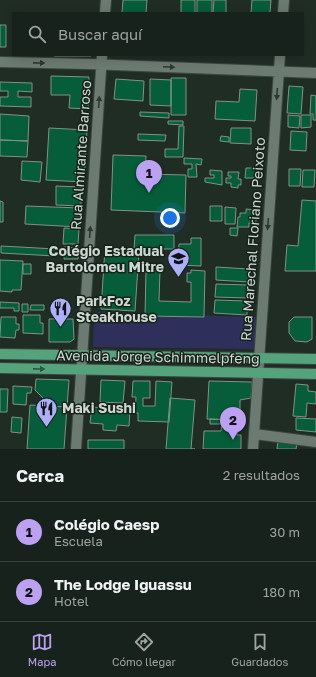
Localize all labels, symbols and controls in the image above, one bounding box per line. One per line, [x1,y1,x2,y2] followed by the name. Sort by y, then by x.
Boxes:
[12,12,304,56] search box
[26,23,48,45] icon: search
[58,25,142,43] text: Buscar aquí
[33,60,46,66] one-way arrow
[163,64,176,70] one-way arrow
[67,80,94,230] street label: Rua Almirante Barroso
[274,88,281,100] one-way arrow
[95,96,102,109] one-way arrow
[237,137,268,341] street label: Rua Marechal Floriano Peixoto
[136,160,162,193] pin: 1
[160,208,180,228] your location
[265,218,272,230] one-way arrow
[87,226,94,238] one-way arrow
[46,242,164,275] place label: Colégio Estadual Bartolomeu Mitre
[166,246,192,279] school or university icon: Colégio Estadual Bartolomeu Mitre
[76,292,157,325] place label: ParkFoz Steakhouse
[48,296,74,329] restaurant icon: ParkFoz Steakhouse
[56,346,260,367] street label: Avenida Jorge Schimmelpfeng
[33,366,46,372] one-way arrow
[34,395,60,428] restaurant icon: Maki Sushi
[62,399,136,416] place label: Maki Sushi
[220,407,246,440] pin: 2
[16,465,64,486] text: Cerca
[223,467,300,483] text: 2 resultados
[54,515,159,533] text: Colégio Caesp
[26,524,32,540] text: 1
[270,524,300,540] text: 30 m
[54,533,103,549] text: Escuela
[54,575,192,593] text: The Lodge Iguassu
[25,584,33,600] text: 2
[263,584,300,600] text: 180 m
[54,593,89,609] text: Hotel
[28,631,56,668] tab: Mapa
[112,631,176,668] tab: Cómo llegar
[231,631,288,668] tab: Guardados

